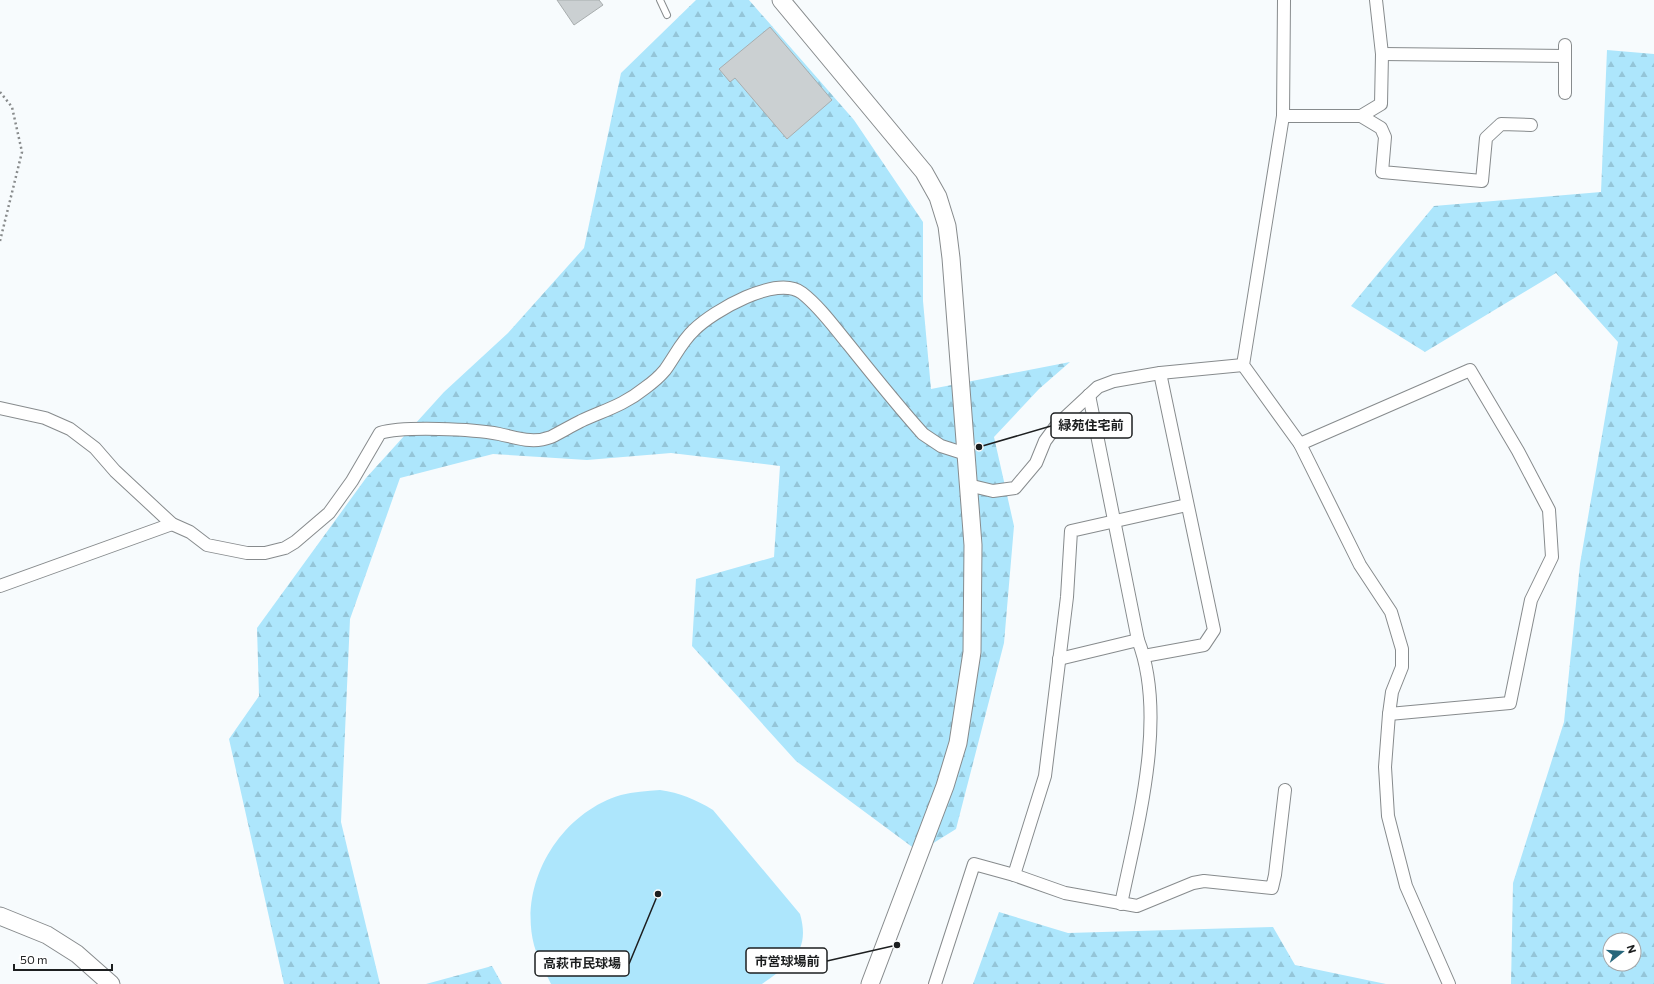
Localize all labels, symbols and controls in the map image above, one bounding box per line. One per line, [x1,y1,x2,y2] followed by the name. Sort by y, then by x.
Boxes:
[1051,413,1132,438] callout: 緑苑住宅前
[1057,417,1124,433] text: 緑苑住宅前
[1602,932,1642,972] north arrow
[1625,943,1639,955] text: N
[14,946,112,972] scale bar
[746,948,827,973] callout: 市営球場前
[535,951,629,976] callout: 高萩市民球場
[20,952,48,966] text: 50 m
[754,953,820,969] text: 市営球場前
[543,955,621,971] text: 高萩市民球場

